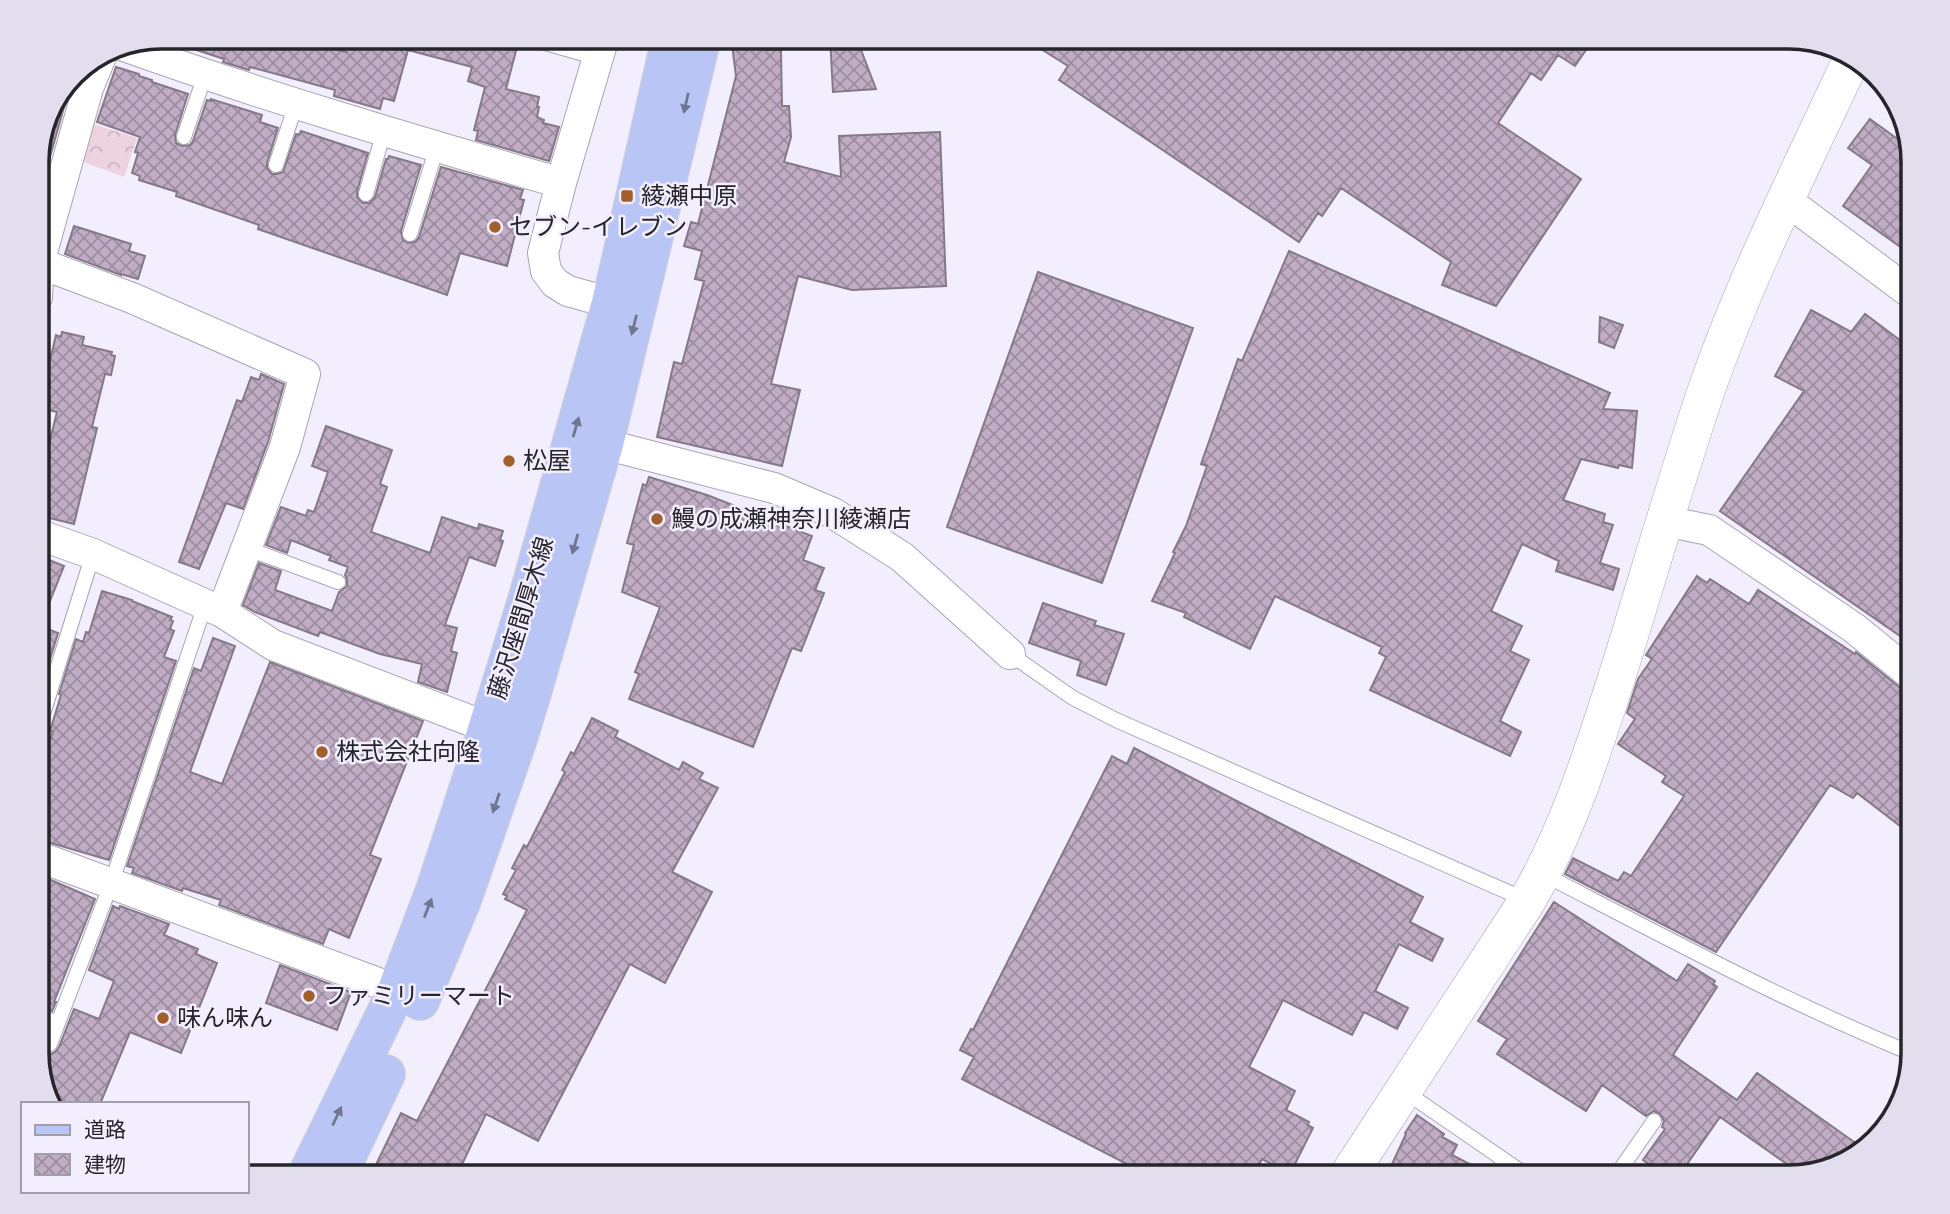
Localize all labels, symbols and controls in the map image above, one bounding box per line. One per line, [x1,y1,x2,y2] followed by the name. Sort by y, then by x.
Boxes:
[680,92,691,114] one-way arrow
[641,179,737,211] place label: 綾瀬中原
[619,188,635,204] marker: 綾瀬中原
[509,210,687,242] place label: セブン-イレブン
[487,219,503,235] marker: セブン-イレブン
[628,314,639,336] one-way arrow
[571,416,582,438] one-way arrow
[523,444,571,476] place label: 松屋
[501,453,517,469] marker: 松屋
[671,502,911,534] place label: 鰻の成瀬神奈川綾瀬店
[649,511,665,527] marker: 鰻の成瀬神奈川綾瀬店
[480,533,560,703] street label: 藤沢座間厚木線
[570,534,580,555] one-way arrow
[336,735,480,767] place label: 株式会社向隆
[314,744,330,760] marker: 株式会社向隆
[490,793,501,814] one-way arrow
[423,897,434,918] one-way arrow
[323,979,515,1011] place label: ファミリーマート
[301,988,317,1004] marker: ファミリーマート
[177,1001,273,1033] place label: 味ん味ん
[155,1010,171,1026] marker: 味ん味ん
[21,1102,248,1193] legend
[331,1106,343,1126] one-way arrow
[84,1115,126,1143] text: 道路
[84,1150,126,1178] text: 建物

